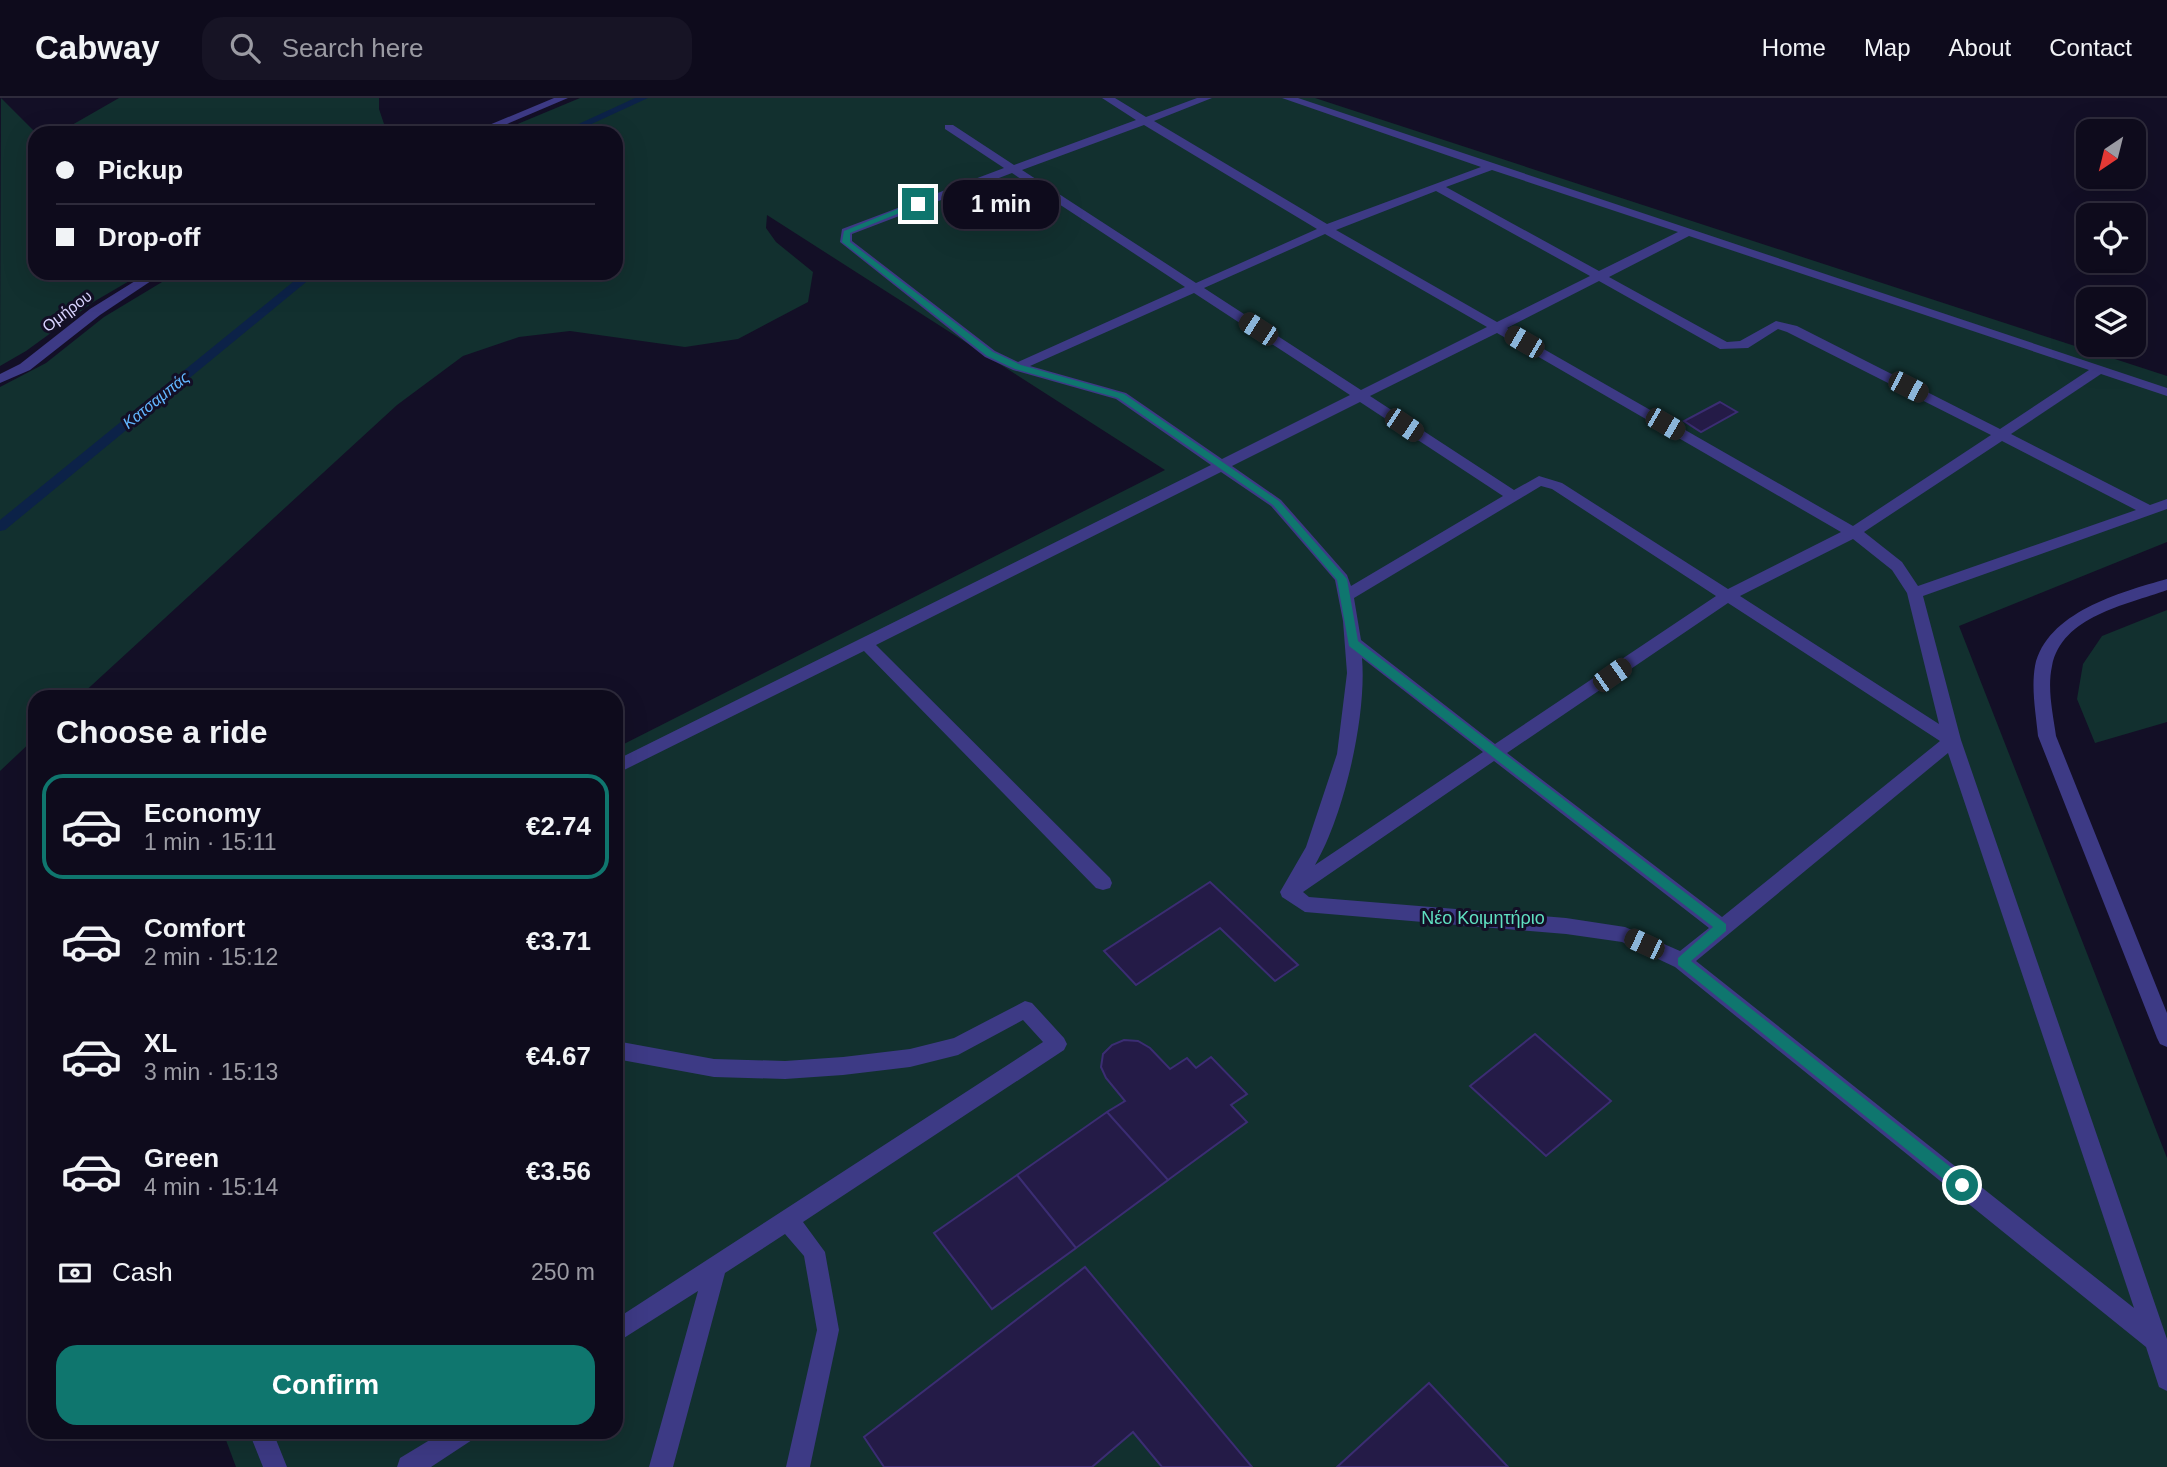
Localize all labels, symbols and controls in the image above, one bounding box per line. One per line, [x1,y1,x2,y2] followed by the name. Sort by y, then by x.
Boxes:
[202,17,692,80] search box
[35,29,160,66] text: Cabway
[226,29,264,67] icon: search
[282,33,423,63] text: Search here
[1762,34,1826,61] text: Home
[1864,34,1911,61] text: Map
[1949,34,2011,61] text: About
[2049,34,2132,61] text: Contact
[2076,119,2146,189] north arrow
[2076,119,2146,357] map controls
[98,155,183,185] text: Pickup
[942,180,1058,228] callout: 1 min
[902,188,934,220] route end
[971,191,1031,217] text: 1 min
[2076,203,2146,273] button: locate
[98,222,201,252] text: Drop-off
[39,287,95,335] street label: Ομήρου
[2076,287,2146,357] button: layers
[1235,309,1282,349] car
[1501,322,1548,362] car
[119,368,193,432] water label: Κατσαμπάς
[1885,368,1932,406] car
[1642,404,1689,444] car
[1381,405,1428,445] car
[1589,654,1636,696] car
[56,714,268,750] text: Choose a ride
[60,795,123,858] icon: car
[144,798,261,828] text: Economy
[526,811,591,841] text: €2.74
[144,829,277,855] text: 1 min · 15:11
[1421,908,1545,928] park label: Νέο Κοιμητήριο
[60,910,123,973] icon: car
[144,913,245,943] text: Comfort
[526,926,591,956] text: €3.71
[1621,926,1668,962] car
[144,944,278,970] text: 2 min · 15:12
[60,1025,123,1088] icon: car
[144,1028,177,1058] text: XL
[526,1041,591,1071] text: €4.67
[144,1059,278,1085] text: 3 min · 15:13
[60,1140,123,1203] icon: car
[144,1143,219,1173] text: Green
[526,1156,591,1186] text: €3.56
[1946,1169,1978,1201] route start
[144,1174,278,1200] text: 4 min · 15:14
[56,1254,94,1292] icon: cash
[112,1257,173,1287] text: Cash
[531,1259,595,1285] text: 250 m
[56,1345,595,1425] button: Confirm

